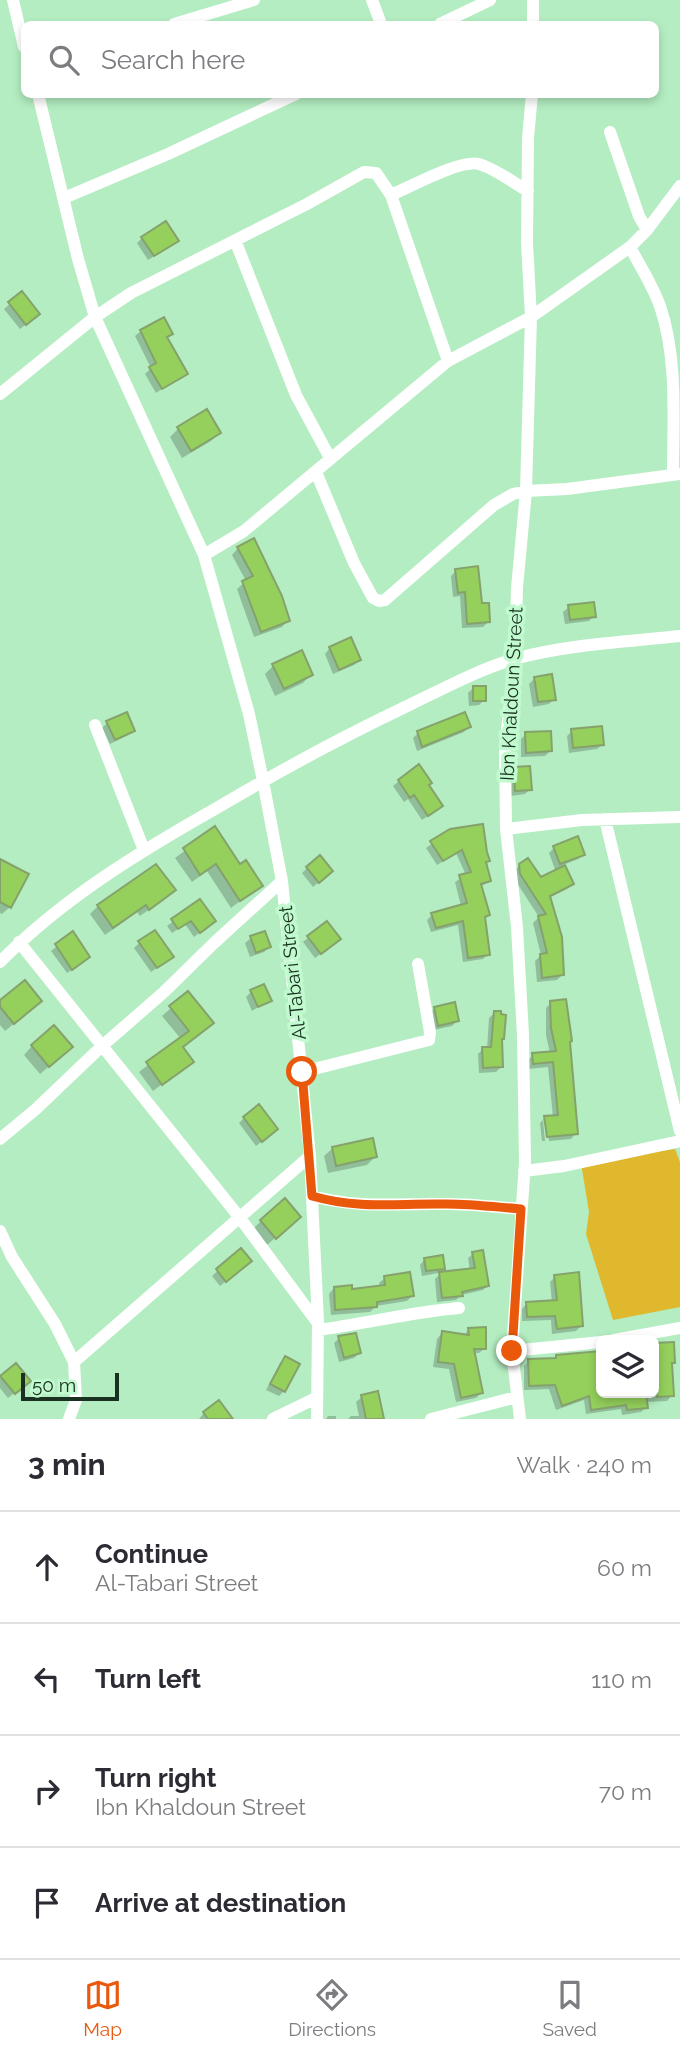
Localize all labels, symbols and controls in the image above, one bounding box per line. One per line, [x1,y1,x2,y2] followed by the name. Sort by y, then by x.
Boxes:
[21,21,659,98] search box
[45,41,83,79] icon: search
[101,45,245,75] text: Search here
[495,606,527,782] street label: Ibn Khaldoun Street
[274,904,310,1041] street label: Al-Tabari Street
[286,1056,317,1087] route start
[496,1335,527,1366] route end
[596,1335,659,1398] map controls
[596,1335,659,1398] button: layers
[21,1370,119,1402] scale bar
[32,1374,76,1396] text: 50 m
[28,1447,106,1482] text: 3 min
[516,1451,652,1478] text: Walk · 240 m
[95,1539,208,1569] text: Continue
[28,1548,66,1586] icon: ahead
[597,1554,652,1581] text: 60 m
[95,1569,258,1596] text: Al-Tabari Street
[28,1660,66,1698] icon: left
[95,1664,201,1694] text: Turn left
[591,1666,652,1693] text: 110 m
[95,1763,216,1793] text: Turn right
[28,1772,66,1810] icon: right
[599,1778,652,1805] text: 70 m
[95,1793,306,1820] text: Ibn Khaldoun Street
[28,1884,66,1922] icon: arrive
[95,1888,346,1918] text: Arrive at destination
[83,1976,122,2040] tab: Map
[288,1976,376,2040] tab: Directions
[542,1976,597,2040] tab: Saved

